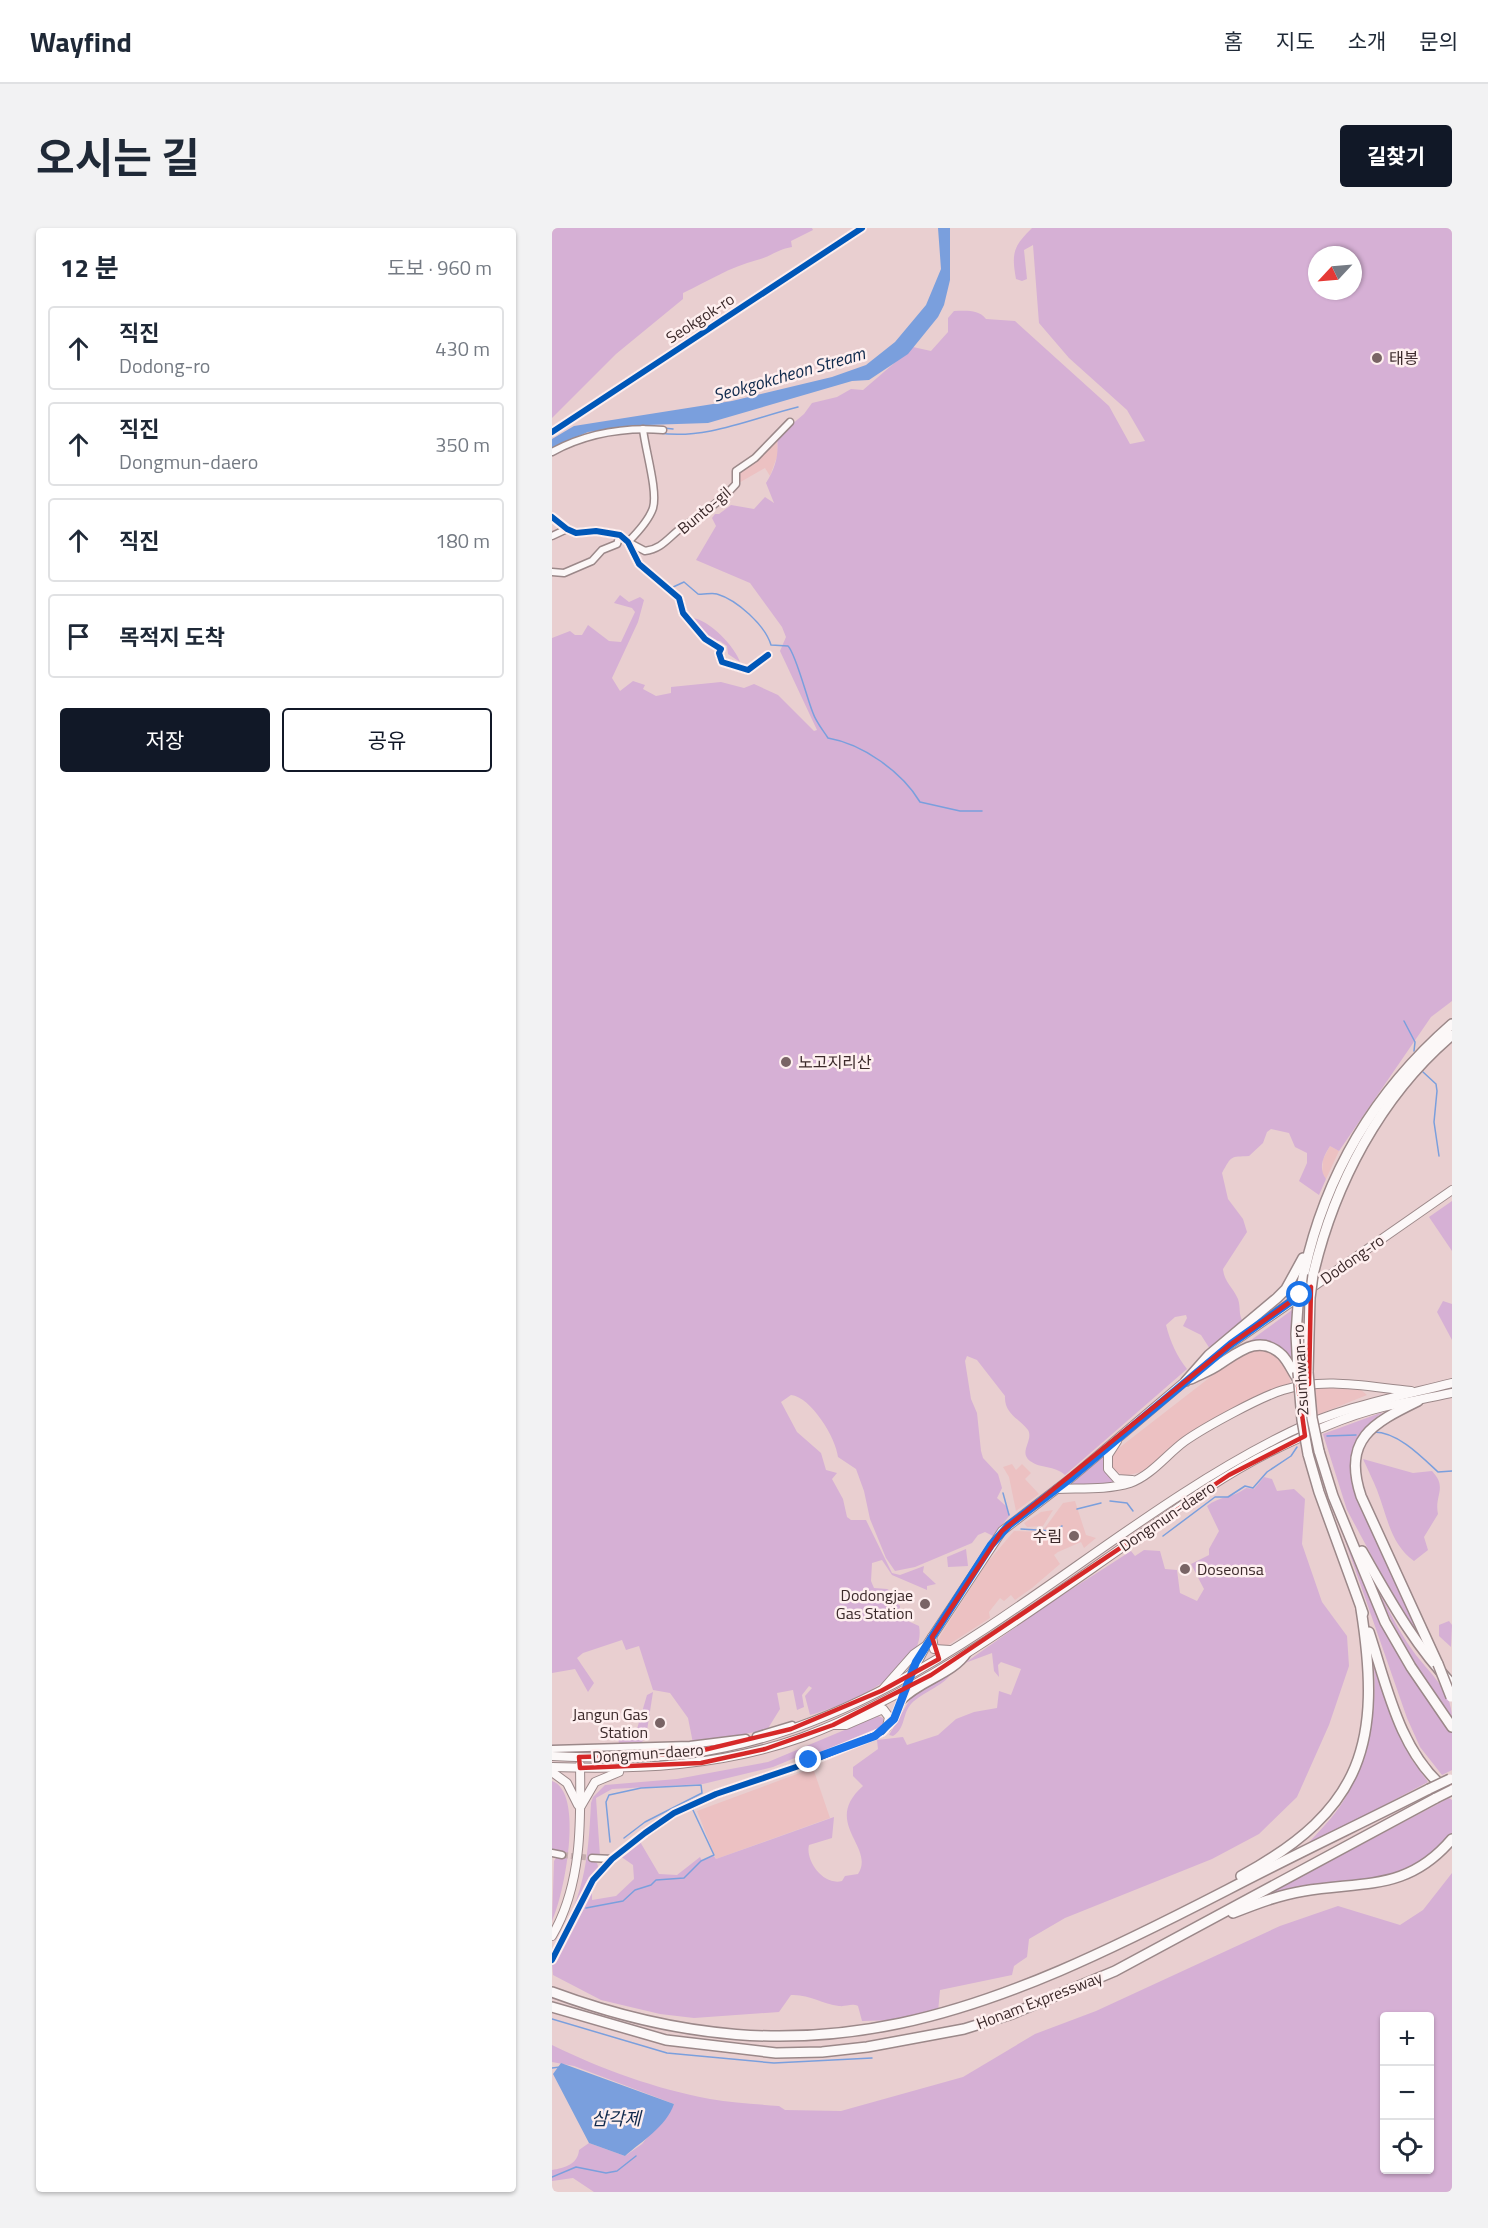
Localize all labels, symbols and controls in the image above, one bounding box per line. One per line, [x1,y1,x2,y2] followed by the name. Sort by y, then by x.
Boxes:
[30,20,132,63] text: Wayfind
[1224,25,1243,57] text: 홈
[1276,25,1315,57] text: 지도
[1348,25,1386,57] text: 소개
[1419,25,1458,57] text: 문의
[36,125,200,189] text: 오시는 길
[1340,125,1452,187] button: 길찾기
[1308,246,1362,300] north arrow
[60,248,119,287] text: 12 분
[387,252,492,283] text: 도보 · 960 m
[661,287,739,349] street label: Seokgok-ro
[119,316,159,350] text: 직진
[62,332,95,365] icon: ahead
[435,333,490,364] text: 430 m
[710,339,869,409] water label: Seokgokcheon Stream
[1389,346,1418,370] place label: 태봉
[119,350,210,381] text: Dodong-ro
[1370,351,1384,365] marker: 태봉
[119,412,159,446] text: 직진
[62,428,95,461] icon: ahead
[435,429,490,460] text: 350 m
[119,446,258,477] text: Dongmun-daero
[672,480,736,540] street label: Bunto-gil
[62,524,95,557] icon: ahead
[119,524,159,558] text: 직진
[435,525,490,556] text: 180 m
[62,620,95,653] icon: arrive
[119,620,225,654] text: 목적지 도착
[60,708,270,772] button: 저장
[282,708,492,772] button: 공유
[798,1050,872,1074] place label: 노고지리산
[779,1055,793,1069] marker: 노고지리산
[1315,1228,1389,1290] street label: Dodong-ro
[1286,1281,1312,1307] route start
[1286,1324,1314,1416] street label: 2sunhwan-ro
[1114,1475,1220,1557] street label: Dongmun-daero
[1033,1524,1062,1548] place label: 수림
[1067,1529,1081,1543] marker: 수림
[1197,1557,1264,1581] place label: Doseonsa
[1178,1562,1192,1576] marker: Doseonsa
[836,1583,913,1625] place label: Dodongjae Gas Station
[918,1597,932,1611] marker: Dodongjae Gas Station
[573,1702,648,1744] place label: Jangun Gas Station
[653,1716,667,1730] marker: Jangun Gas Station
[592,1737,704,1769] street label: Dongmun-daero
[795,1746,821,1772] route end
[973,1965,1106,2035] street label: Honam Expressway
[1380,2012,1434,2174] map controls
[1380,2012,1434,2066] button: +
[1380,2066,1434,2120] button: −
[591,2105,643,2132] water label: 삼각제
[1380,2120,1434,2174] button: locate

